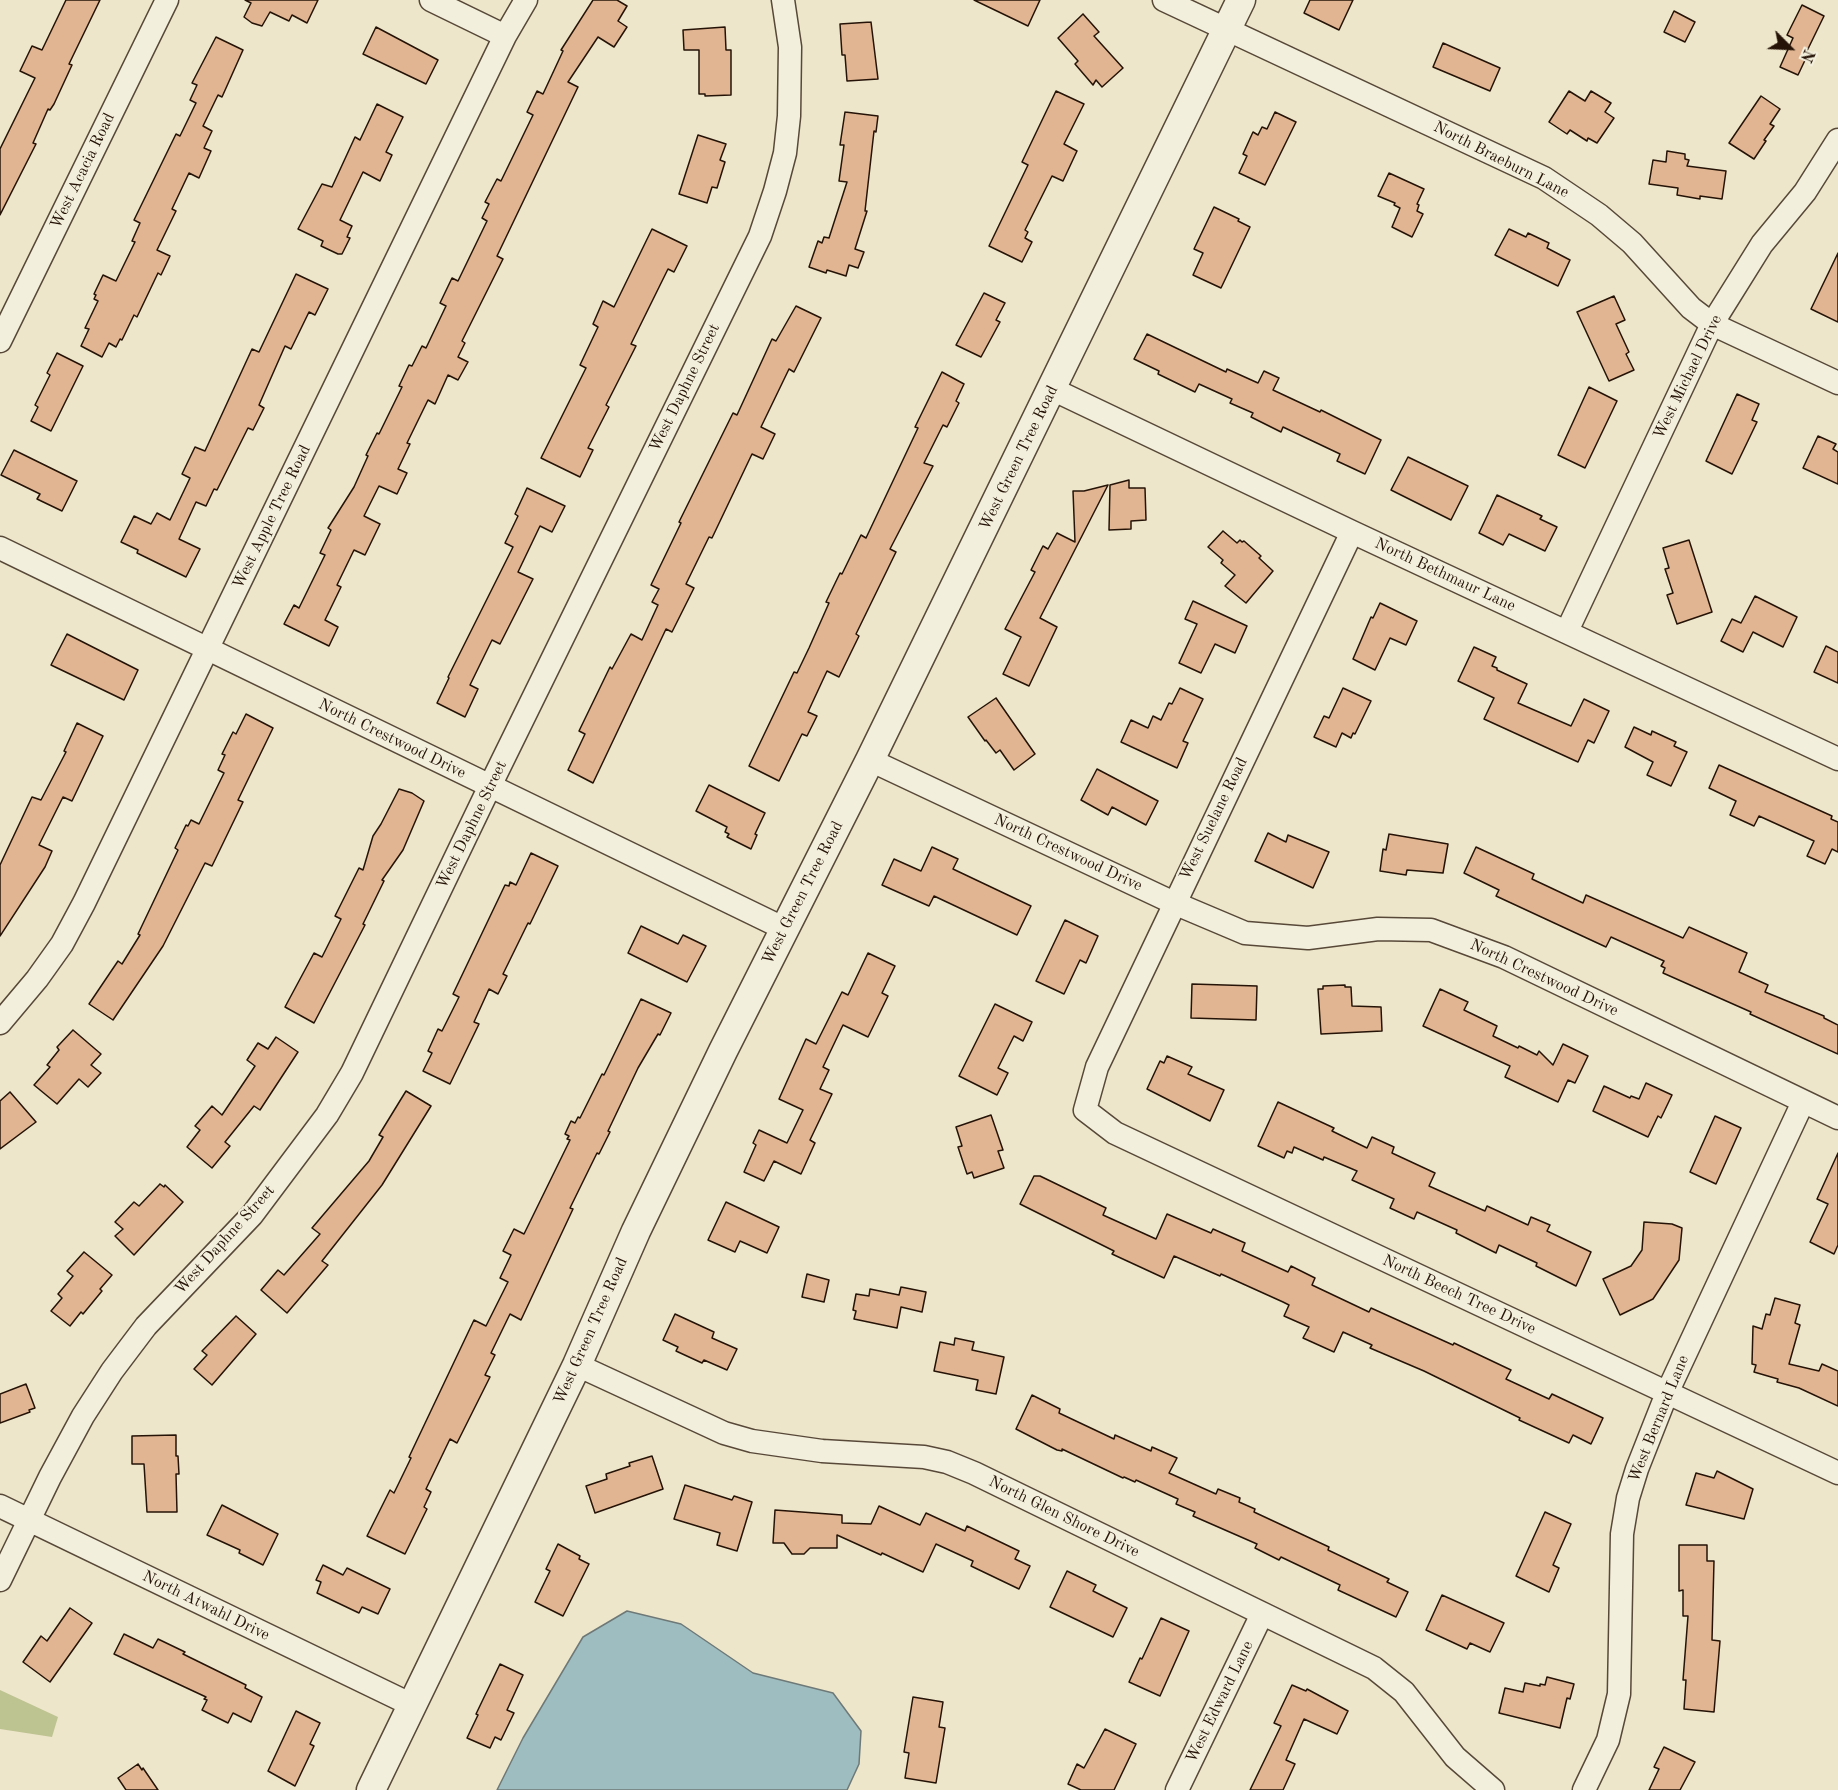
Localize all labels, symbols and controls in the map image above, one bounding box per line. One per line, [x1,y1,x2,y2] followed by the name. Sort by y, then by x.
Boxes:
[1760,18,1820,78] north arrow
[1797,46,1816,64] text: N
[47,110,119,232] street label: West Acacia Road
[1430,118,1572,202] street label: North Braeburn Lane
[1650,312,1726,442] street label: West Michael Drive
[646,321,724,455] street label: West Daphne Street
[976,382,1062,534] street label: West Green Tree Road
[229,442,315,592] street label: West Apple Tree Road
[1372,534,1518,616] street label: North Bethmaur Lane
[315,695,469,783] street label: North Crestwood Drive
[1176,755,1252,883] street label: West Suelane Road
[433,758,511,892] street label: West Daphne Street
[991,810,1145,896] street label: North Crestwood Drive
[758,818,848,968] street label: West Green Tree Road
[1467,935,1621,1021] street label: North Crestwood Drive
[171,1181,279,1299] street label: West Daphne Street
[1379,1251,1539,1339] street label: North Beech Tree Drive
[550,1255,632,1407] street label: West Green Tree Road
[1625,1353,1693,1485] street label: West Bernard Lane
[986,1472,1142,1562] street label: North Glen Shore Drive
[139,1567,273,1645] street label: North Atwahl Drive
[1182,1638,1258,1766] street label: West Edward Lane

